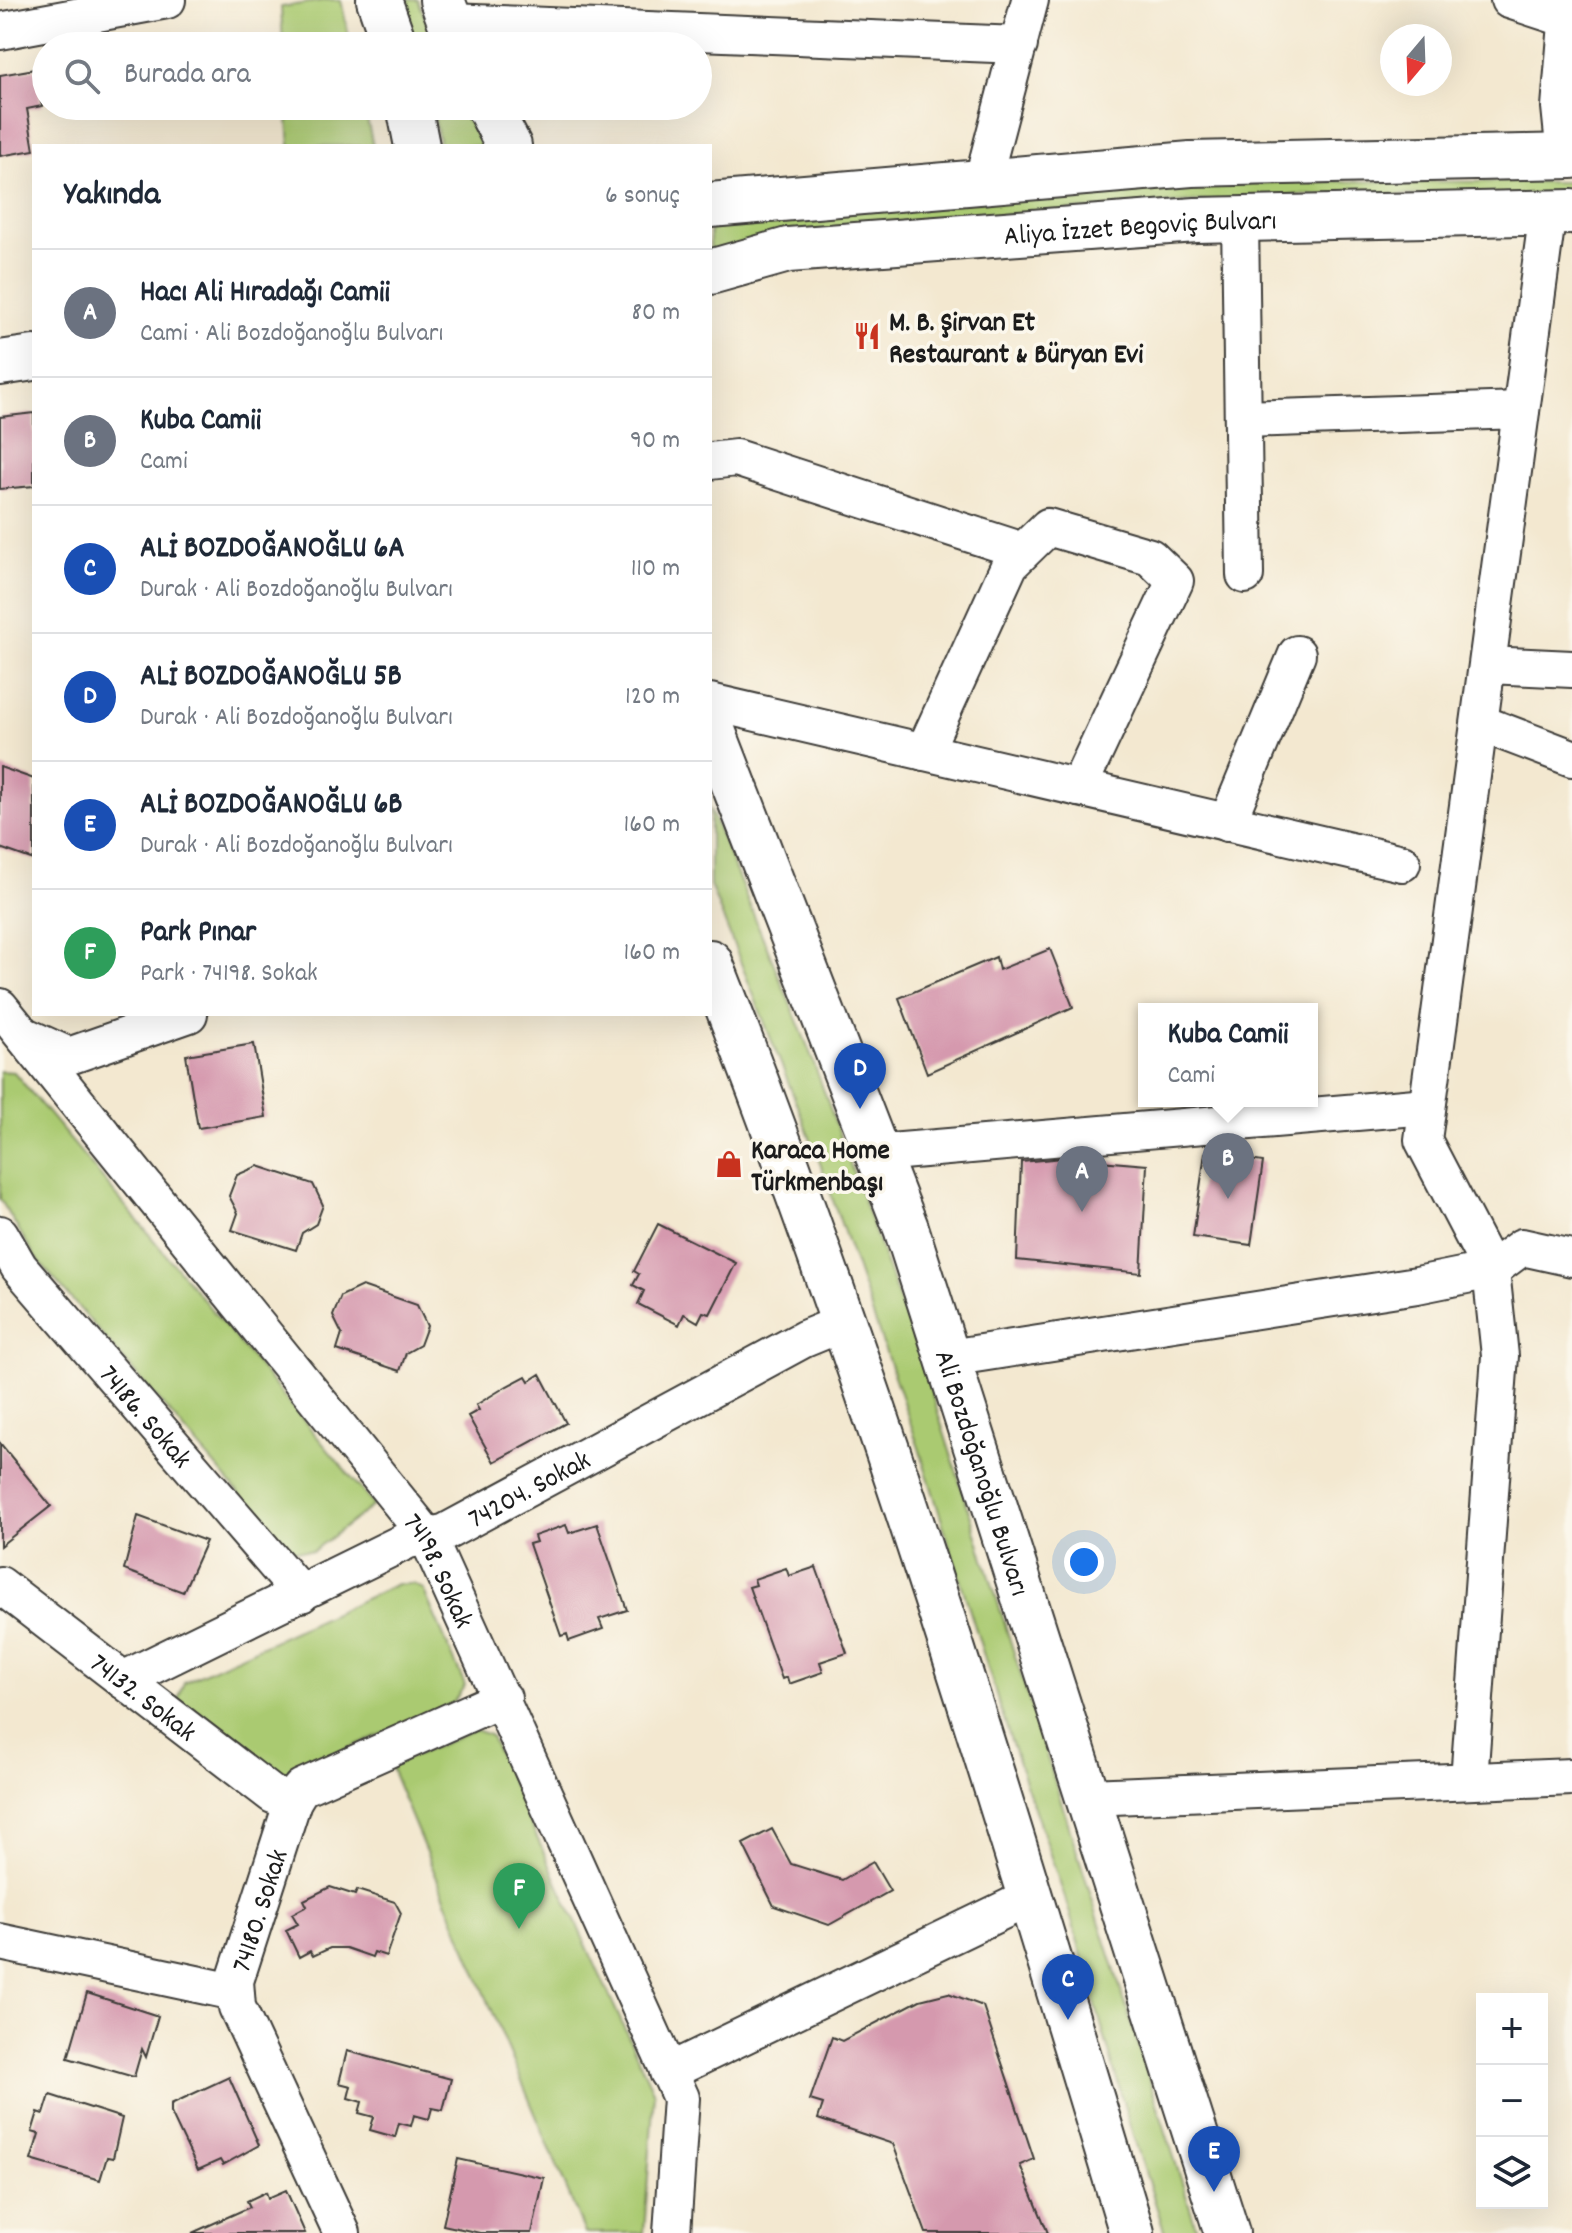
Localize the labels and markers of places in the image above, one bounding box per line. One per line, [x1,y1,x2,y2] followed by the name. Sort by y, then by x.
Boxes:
[889,305,1143,377] place label: M. B. Şirvan Et Restaurant & Büryan Evi
[852,321,882,351] restaurant icon: M. B. Şirvan Et Restaurant & Büryan Evi
[834,1043,886,1109] pin: D
[751,1133,890,1205] place label: Karaca Home Türkmenbaşı
[1202,1133,1254,1199] pin: B
[1056,1146,1108,1212] pin: A
[714,1149,744,1179] shop icon: Karaca Home Türkmenbaşı
[493,1863,545,1929] pin: F
[1042,1954,1094,2020] pin: C
[1188,2126,1240,2192] pin: E

